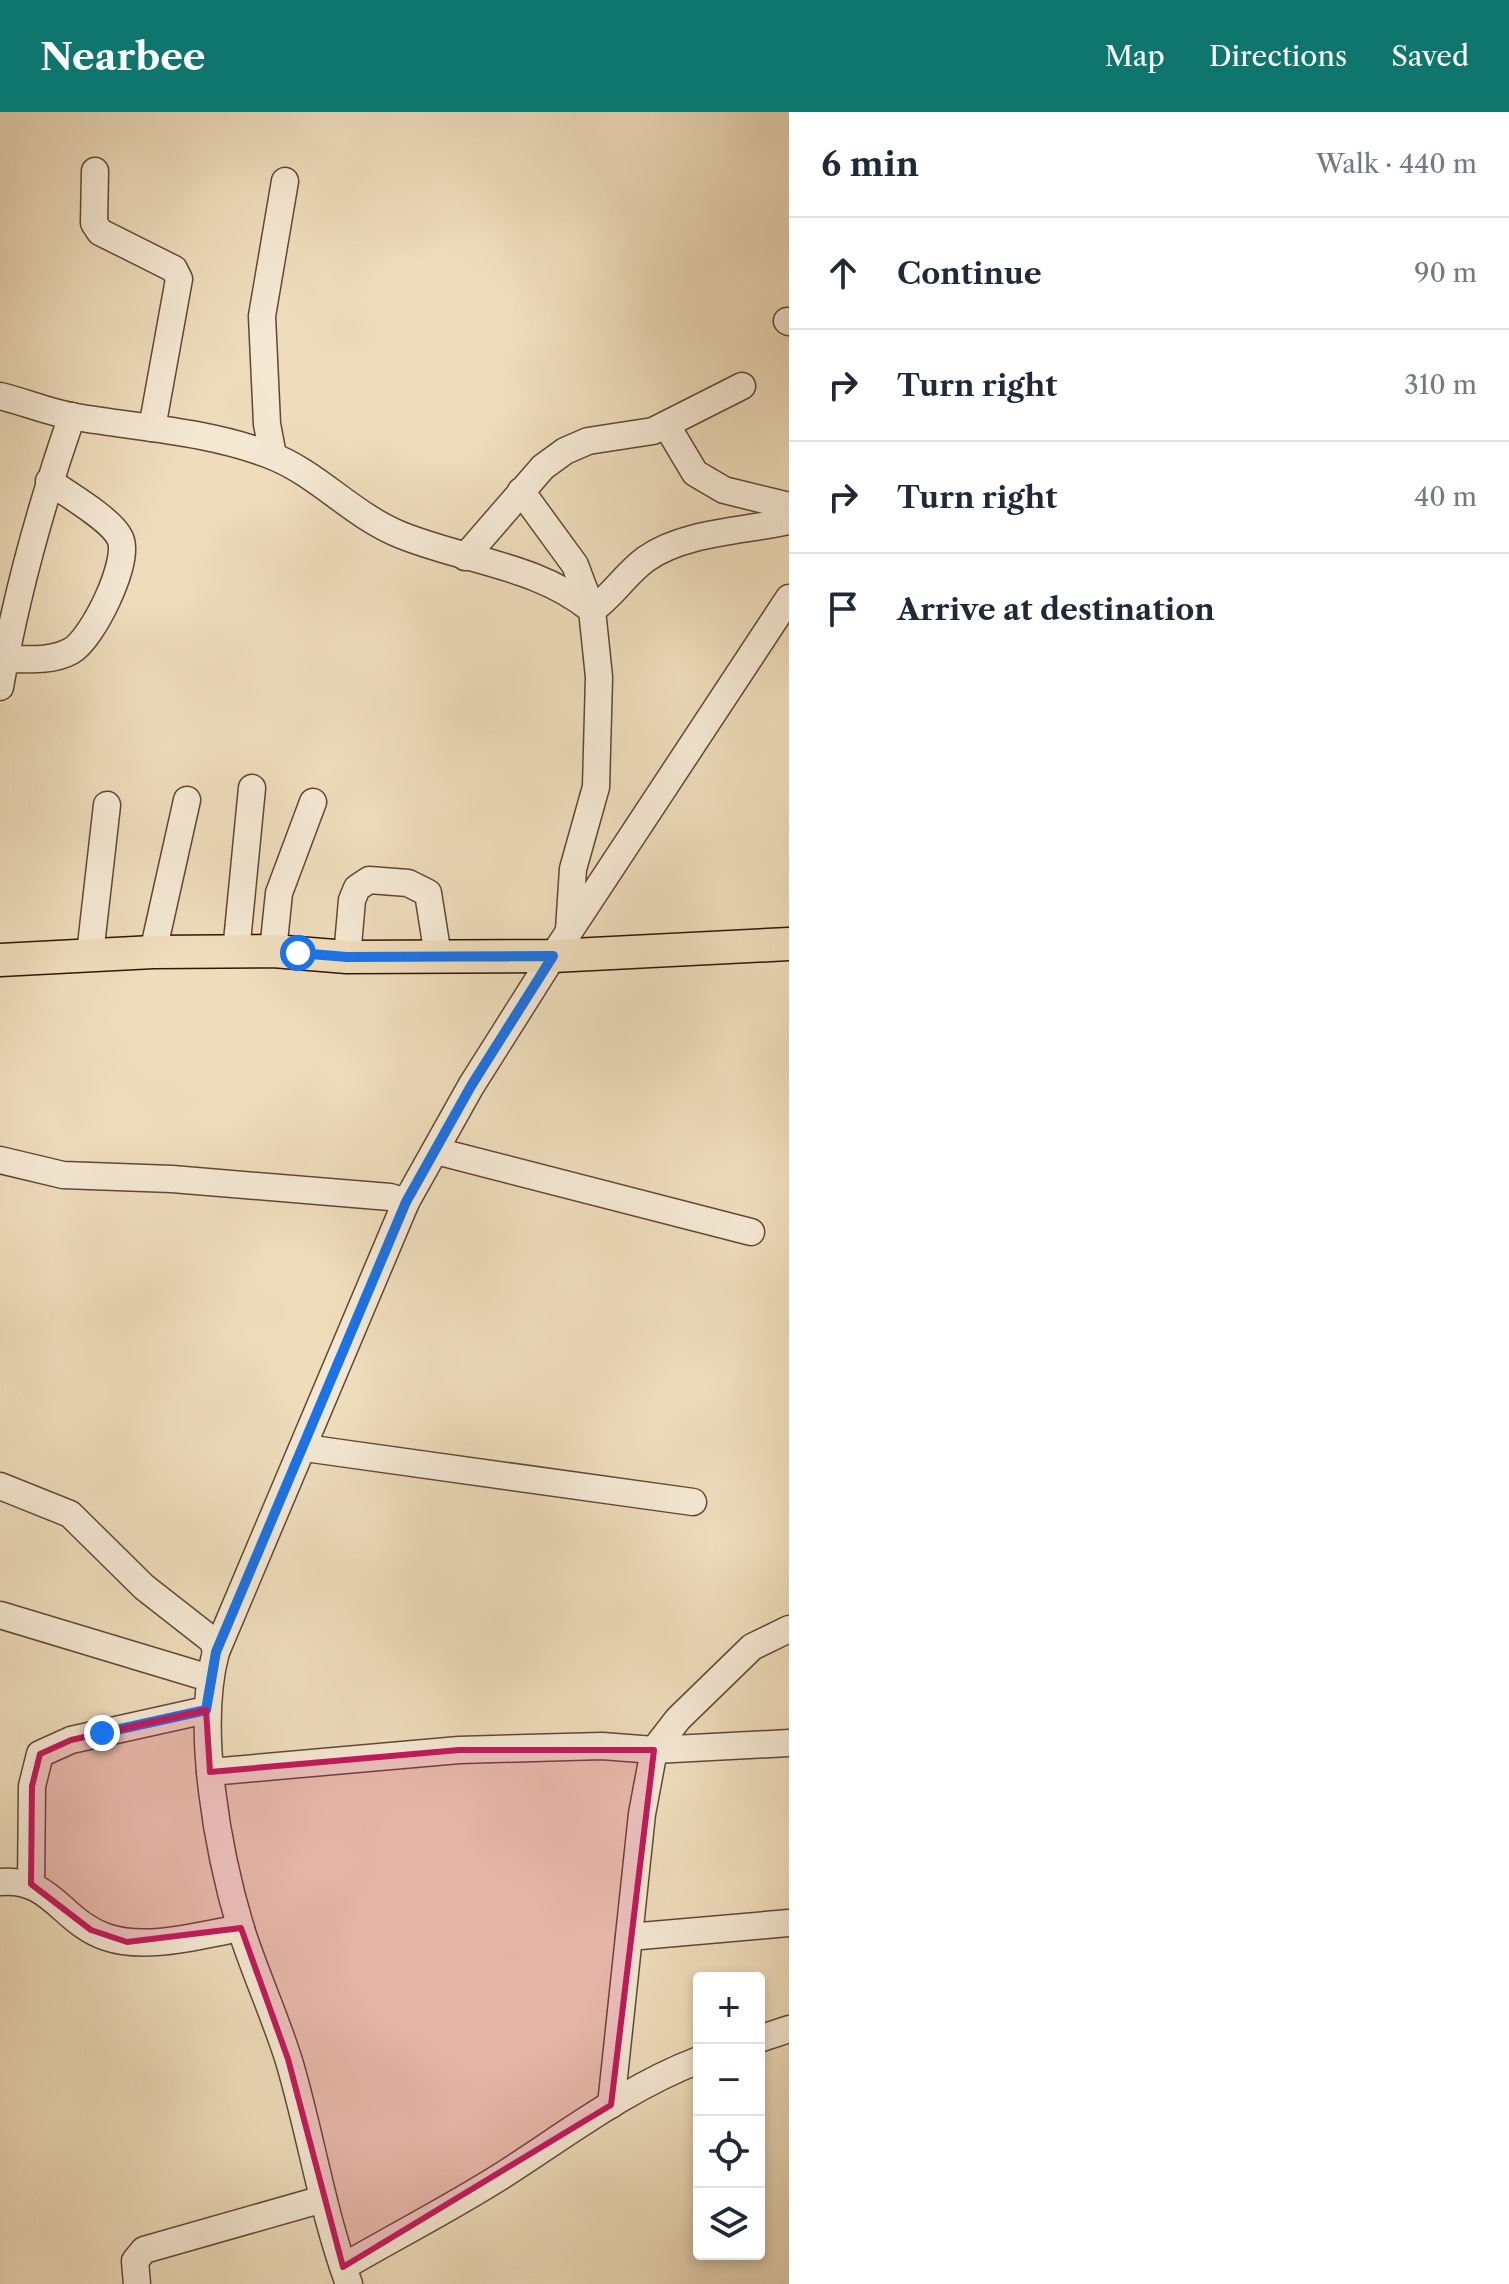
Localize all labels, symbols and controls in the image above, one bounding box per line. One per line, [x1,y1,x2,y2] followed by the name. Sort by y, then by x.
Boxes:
[40,33,206,80] text: Nearbee
[1105,39,1165,73] text: Map
[1209,39,1347,73] text: Directions
[1391,39,1469,73] text: Saved
[821,143,919,185] text: 6 min
[1316,148,1477,180] text: Walk · 440 m
[821,251,865,295] icon: ahead
[897,255,1042,292] text: Continue
[1414,257,1477,289] text: 90 m
[821,363,865,407] icon: right
[897,367,1057,404] text: Turn right
[1404,369,1477,401] text: 310 m
[821,475,865,519] icon: right
[897,479,1057,516] text: Turn right
[1414,481,1477,513] text: 40 m
[821,587,865,631] icon: arrive
[897,591,1215,628] text: Arrive at destination
[280,935,316,971] route start
[84,1715,120,1751] route end
[693,1972,765,2260] map controls
[693,1972,765,2044] button: +
[693,2044,765,2116] button: −
[693,2116,765,2188] button: locate
[693,2188,765,2260] button: layers

